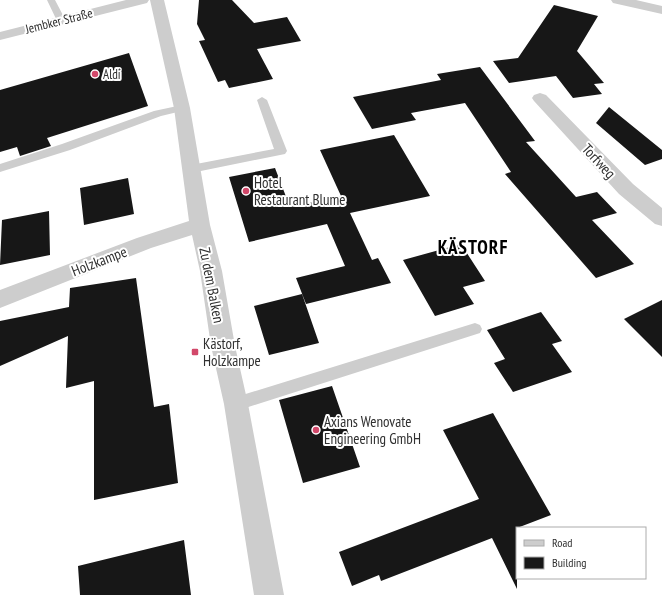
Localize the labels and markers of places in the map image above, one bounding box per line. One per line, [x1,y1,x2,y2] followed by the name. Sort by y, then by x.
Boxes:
[103,66,121,83] place label: Aldi
[90,69,100,79] marker: Aldi
[254,173,346,209] place label: Hotel Restaurant Blume
[241,186,251,196] marker: Hotel Restaurant Blume
[203,334,261,370] place label: Kästorf, Holzkampe
[190,347,200,357] marker: Kästorf, Holzkampe
[324,412,421,448] place label: Axians Wenovate Engineering GmbH
[311,425,321,435] marker: Axians Wenovate Engineering GmbH

